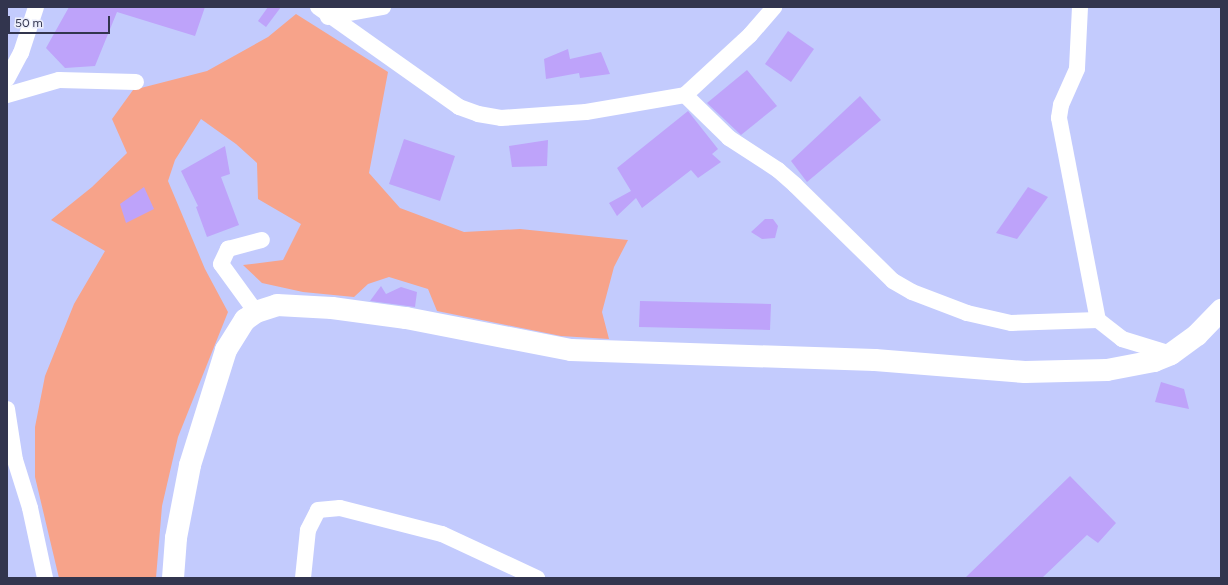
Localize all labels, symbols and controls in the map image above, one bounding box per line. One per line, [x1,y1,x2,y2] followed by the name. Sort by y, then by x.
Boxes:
[10,8,112,34] scale bar
[15,16,43,30] text: 50 m

